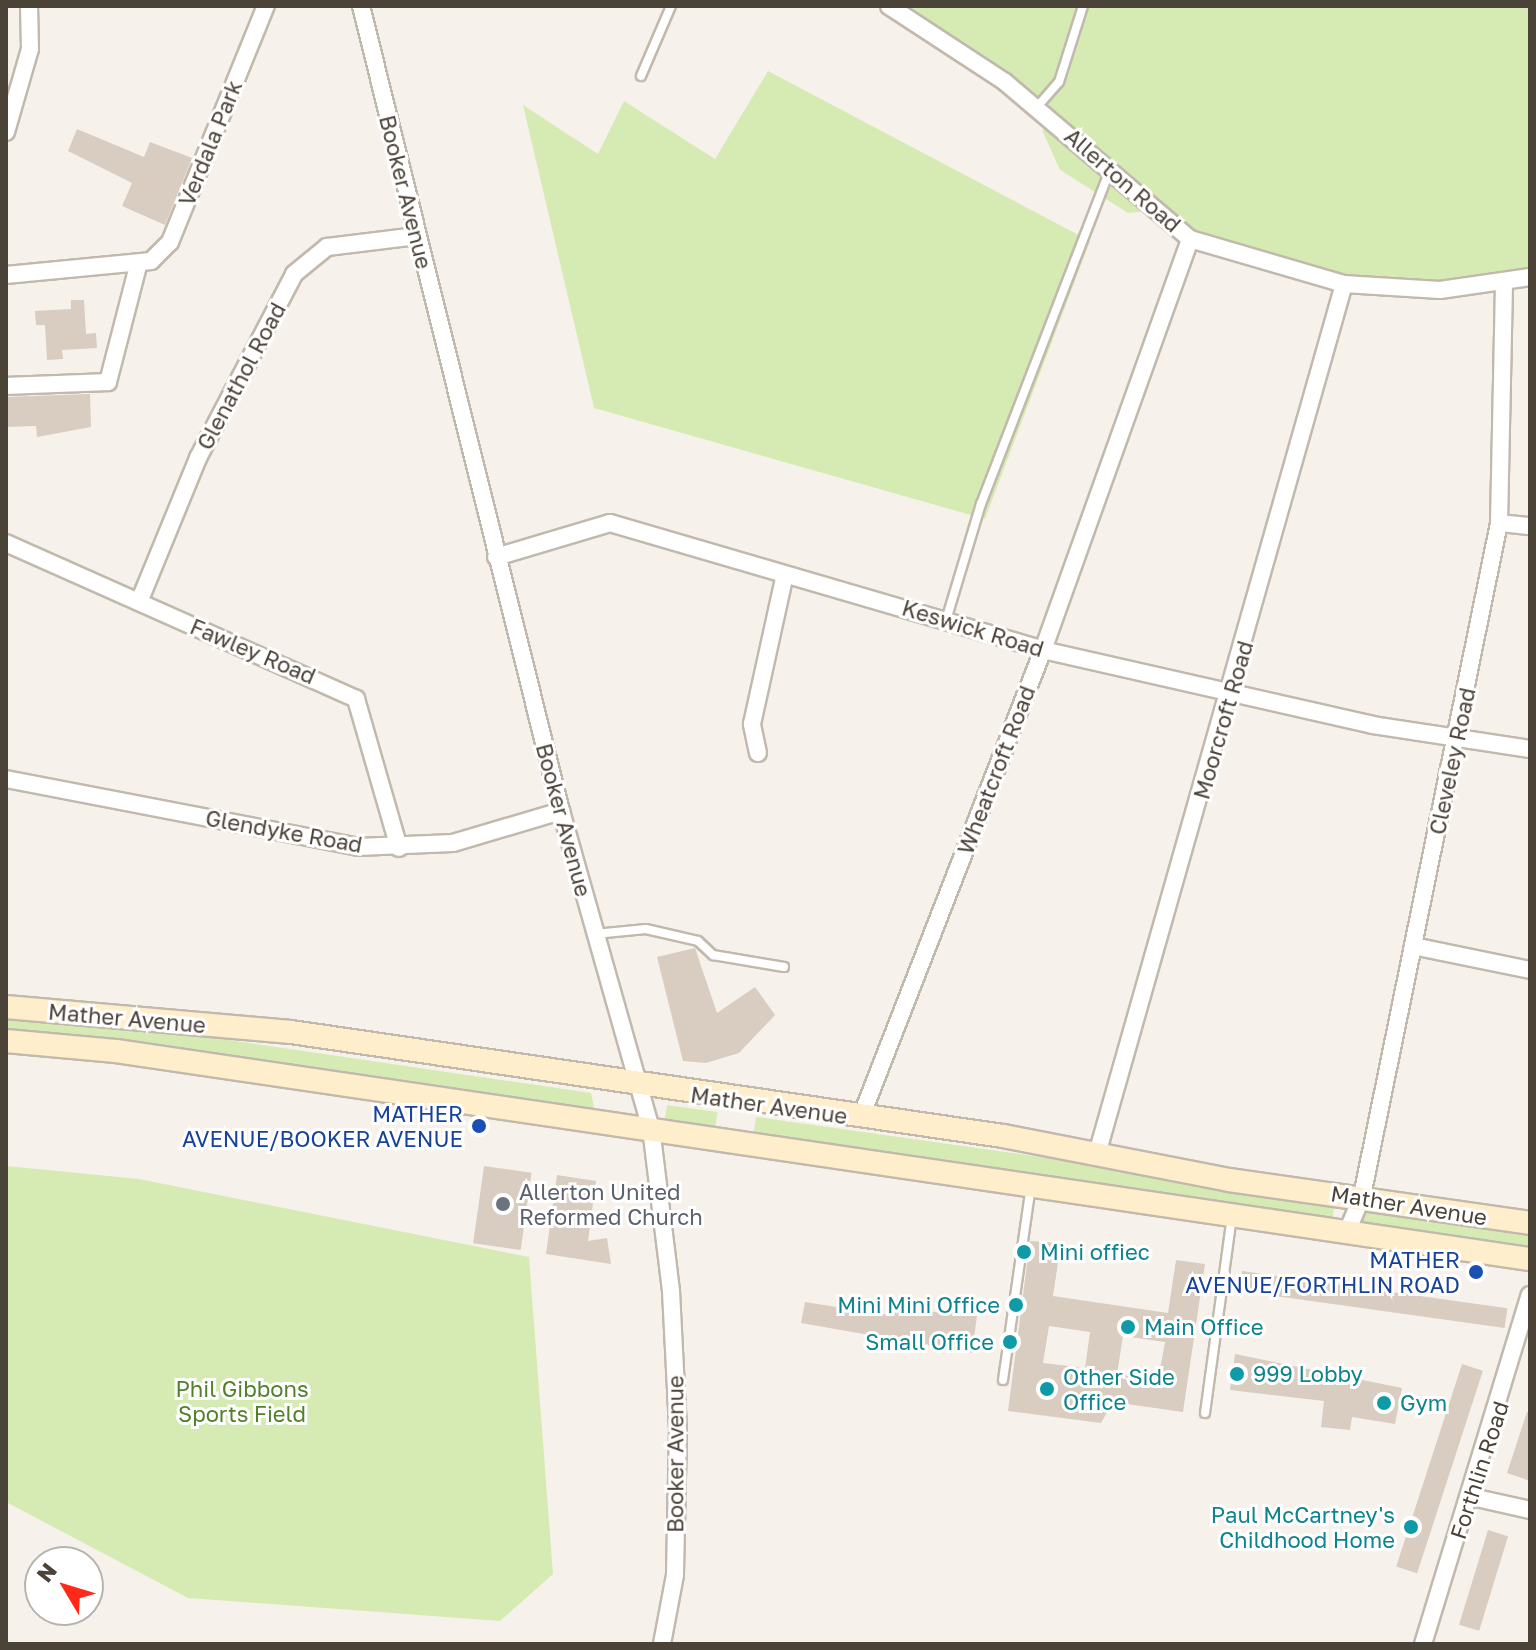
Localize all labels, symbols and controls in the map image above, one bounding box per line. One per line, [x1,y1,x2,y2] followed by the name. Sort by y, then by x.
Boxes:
[173,76,247,210] street label: Verdala Park
[374,112,438,272] street label: Booker Avenue
[1060,123,1186,237] street label: Allerton Road
[191,298,291,454] street label: Glenathol Road
[899,594,1047,662] street label: Keswick Road
[186,613,320,689] street label: Fawley Road
[1188,638,1258,802] street label: Moorcroft Road
[952,682,1040,858] street label: Wheatcroft Road
[1424,685,1480,837] street label: Cleveley Road
[531,740,597,900] street label: Booker Avenue
[204,804,364,858] street label: Glendyke Road
[47,998,207,1038] street label: Mather Avenue
[689,1081,849,1129] street label: Mather Avenue
[182,1100,463,1152] place label: MATHER AVENUE/BOOKER AVENUE
[470,1117,488,1135] marker: MATHER AVENUE/BOOKER AVENUE
[519,1178,703,1230] place label: Allerton United Reformed Church
[1329,1180,1489,1230] street label: Mather Avenue
[494,1195,512,1213] marker: Allerton United Reformed Church
[1040,1239,1150,1265] place label: Mini offiec
[1015,1243,1033,1261] marker: Mini offiec
[1185,1246,1460,1298] place label: MATHER AVENUE/FORTHLIN ROAD
[1467,1263,1485,1281] marker: MATHER AVENUE/FORTHLIN ROAD
[837,1292,1000,1318] place label: Mini Mini Office
[1007,1296,1025,1314] marker: Mini Mini Office
[1144,1314,1263,1340] place label: Main Office
[1119,1318,1137,1336] marker: Main Office
[865,1329,994,1355] place label: Small Office
[1001,1333,1019,1351] marker: Small Office
[1253,1361,1363,1387] place label: 999 Lobby
[1063,1363,1175,1414] place label: Other Side Office
[1228,1365,1246,1383] marker: 999 Lobby
[175,1375,309,1426] park label: Phil Gibbons Sports Field
[662,1375,688,1533] street label: Booker Avenue
[1038,1380,1056,1398] marker: Other Side Office
[1400,1390,1447,1416] place label: Gym
[1375,1394,1393,1412] marker: Gym
[1444,1398,1514,1542] street label: Forthlin Road
[1211,1501,1395,1552] place label: Paul McCartney's Childhood Home
[1402,1518,1420,1536] marker: Paul McCartney's Childhood Home
[24,1546,104,1626] north arrow
[30,1557,62,1587] text: N

